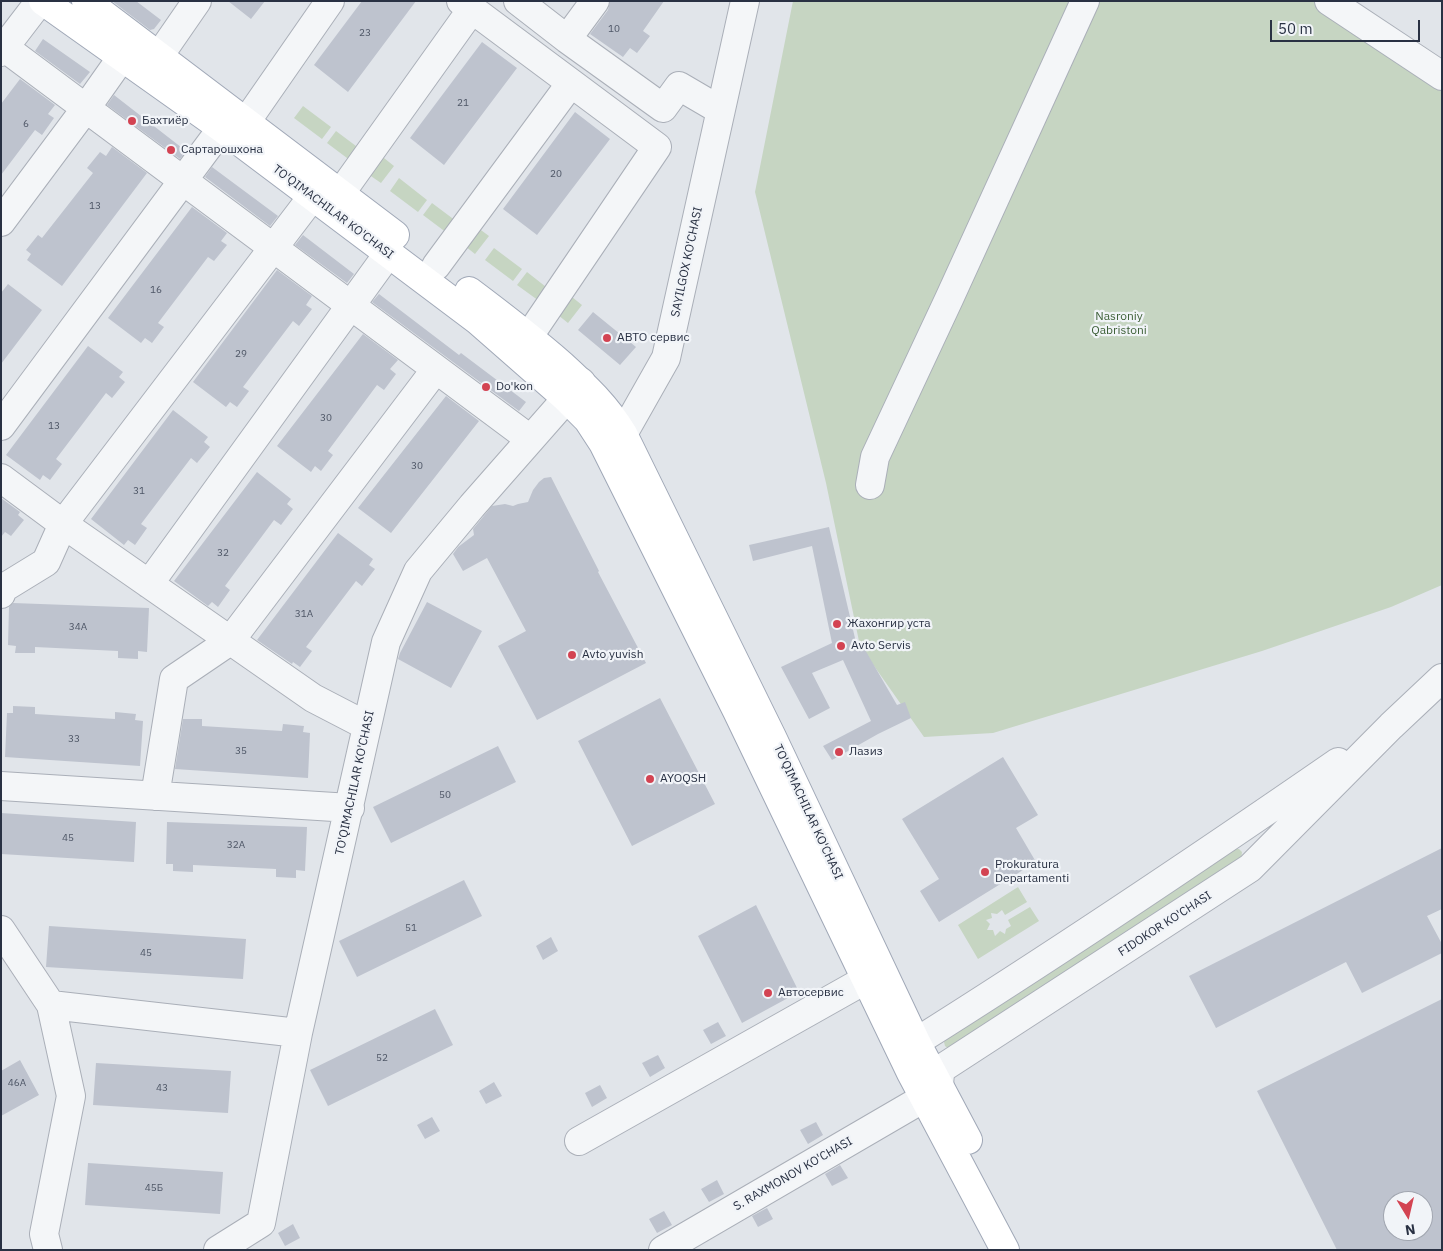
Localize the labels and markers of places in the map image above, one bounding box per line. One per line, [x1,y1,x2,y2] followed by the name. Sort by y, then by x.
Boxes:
[142,114,188,128] place label: Бахтиёр
[126,115,138,127] marker: Бахтиёр
[181,143,263,157] place label: Сартарошхона
[165,144,177,156] marker: Сартарошхона
[617,331,689,345] place label: АВТО сервис
[601,332,613,344] marker: АВТО сервис
[496,380,533,394] place label: Do'kon
[480,381,492,393] marker: Do'kon
[847,617,931,631] place label: Жахонгир уста
[831,618,843,630] marker: Жахонгир уста
[851,639,911,653] place label: Avto Servis
[835,640,847,652] marker: Avto Servis
[582,648,643,662] place label: Avto yuvish
[566,649,578,661] marker: Avto yuvish
[849,745,883,759] place label: Лазиз
[833,746,845,758] marker: Лазиз
[660,772,706,786] place label: AYOQSH
[644,773,656,785] marker: AYOQSH
[995,858,1069,886] place label: Prokuratura Departamenti
[979,866,991,878] marker: Prokuratura Departamenti
[778,986,844,1000] place label: Автосервис
[762,987,774,999] marker: Автосервис

